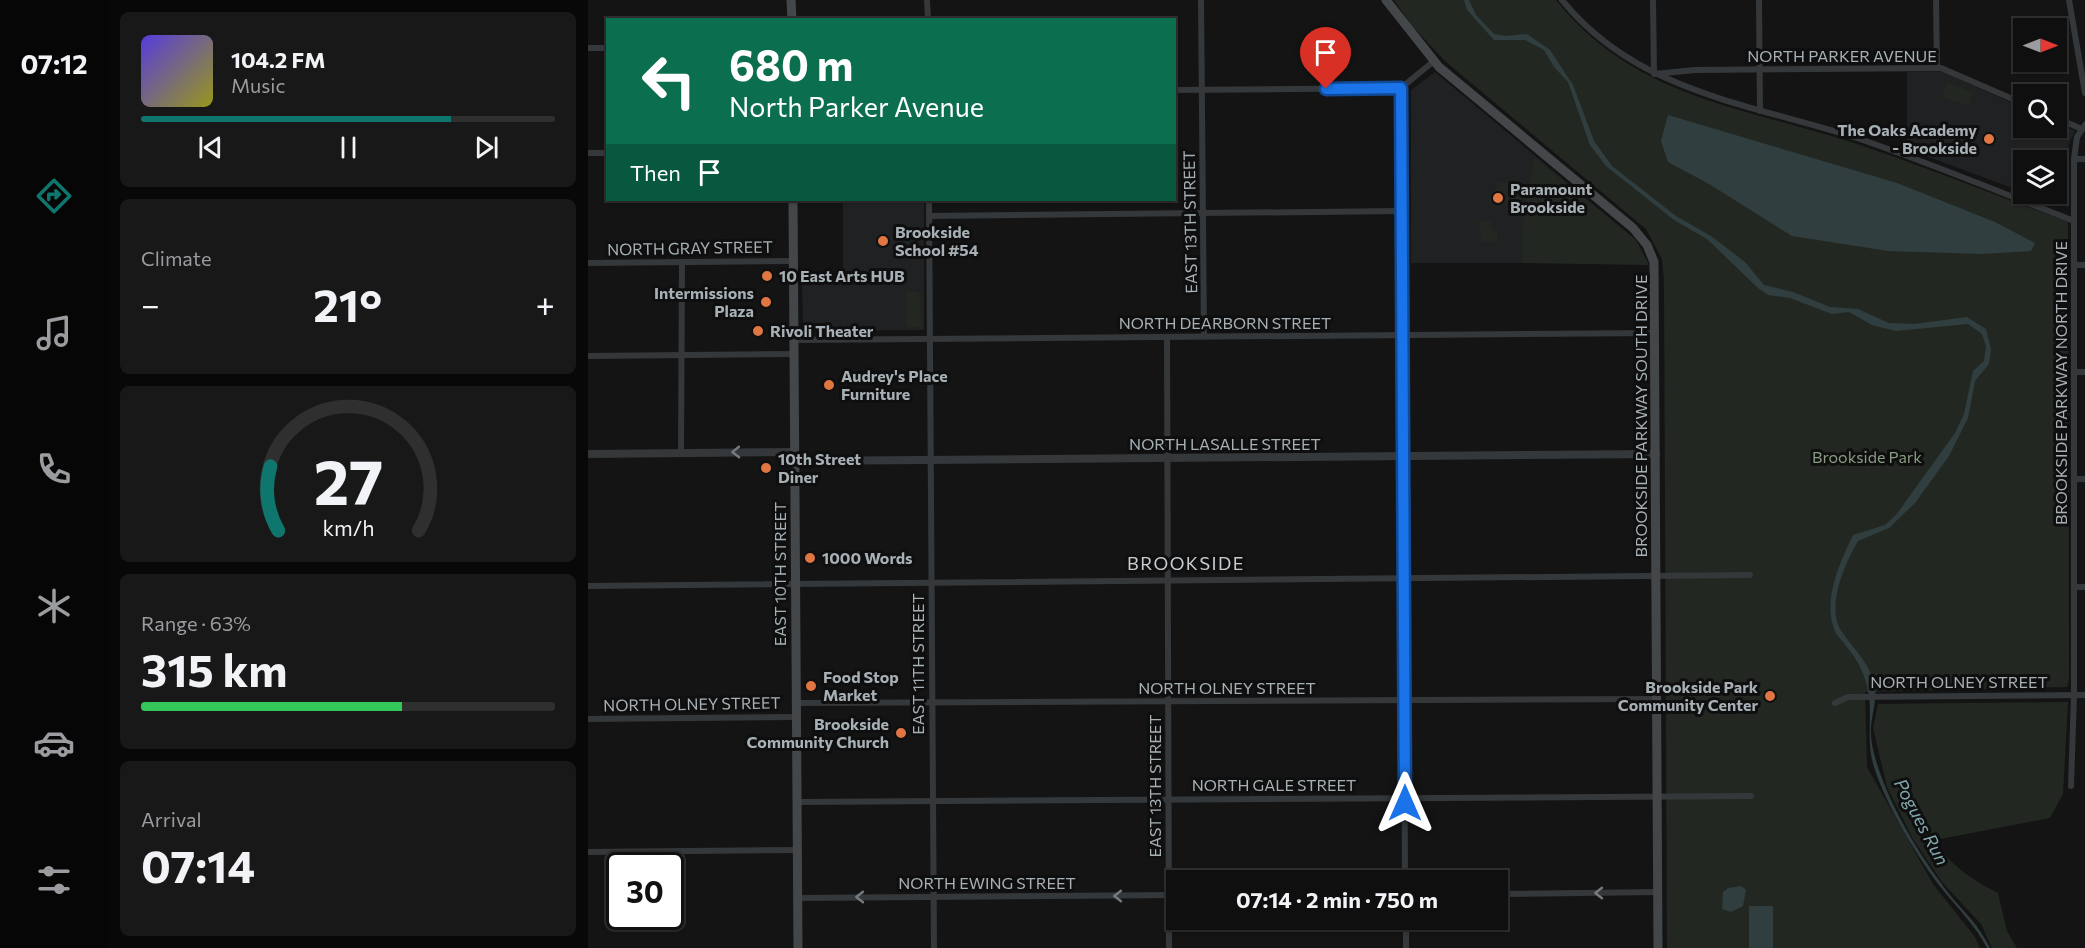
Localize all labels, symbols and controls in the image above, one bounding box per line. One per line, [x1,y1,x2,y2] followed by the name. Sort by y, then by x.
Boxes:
[2013,18,2067,72] north arrow
[2013,18,2067,204] map controls
[1300,27,1351,89] pin
[1309,36,1342,69] icon: arrive
[729,38,853,90] text: 680 m
[630,42,708,120] icon: left
[231,46,325,73] text: 104.2 FM
[1747,46,1937,65] street label: NORTH PARKER AVENUE
[20,47,88,80] text: 07:12
[231,73,285,97] text: Music
[2013,84,2067,138] button: search
[729,90,984,123] text: North Parker Avenue
[1837,120,1977,157] place label: The Oaks Academy - Brookside
[194,131,227,164] icon: previous
[332,131,365,164] icon: pause
[470,131,503,164] icon: next
[1982,132,1996,146] marker: The Oaks Academy - Brookside
[1179,150,1200,294] street label: EAST 13TH STREET
[2013,150,2067,204] button: layers
[693,156,726,189] icon: arrive
[630,159,681,186] text: Then
[33,175,75,217] icon: directions
[1510,179,1593,216] place label: Paramount Brookside
[1491,191,1505,205] marker: Paramount Brookside
[895,222,979,259] place label: Brookside School #54
[876,234,890,248] marker: Brookside School #54
[607,237,773,258] street label: NORTH GRAY STREET
[2051,241,2070,525] street label: BROOKSIDE PARKWAY NORTH DRIVE
[141,246,211,270] text: Climate
[779,266,905,285] place label: 10 East Arts HUB
[760,269,774,283] marker: 10 East Arts HUB
[1631,275,1650,557] street label: BROOKSIDE PARKWAY SOUTH DRIVE
[313,276,382,331] text: 21°
[141,283,160,324] text: −
[536,283,555,324] text: +
[654,283,754,320] place label: Intermissions Plaza
[759,295,773,309] marker: Intermissions Plaza
[33,312,75,354] icon: music
[1119,313,1331,332] street label: NORTH DEARBORN STREET
[770,321,874,340] place label: Rivoli Theater
[751,324,765,338] marker: Rivoli Theater
[841,366,948,403] place label: Audrey's Place Furniture
[822,378,836,392] marker: Audrey's Place Furniture
[1129,434,1321,453] street label: NORTH LASALLE STREET
[313,442,383,518] text: 27
[731,446,740,458] one-way arrow
[1812,447,1922,466] park label: Brookside Park
[33,448,75,490] icon: phone
[778,449,861,486] place label: 10th Street Diner
[759,461,773,475] marker: 10th Street Diner
[770,502,789,646] street label: EAST 10TH STREET
[322,514,374,540] text: km/h
[822,548,913,567] place label: 1000 Words
[803,551,817,565] marker: 1000 Words
[1127,552,1245,574] district label: BROOKSIDE
[33,585,75,627] icon: climate
[908,593,927,735] street label: EAST 11TH STREET
[141,611,251,635] text: Range · 63%
[141,641,288,696] text: 315 km
[823,667,899,704] place label: Food Stop Market
[1870,672,2048,691] street label: NORTH OLNEY STREET
[1618,677,1759,714] place label: Brookside Park Community Center
[1138,678,1316,697] street label: NORTH OLNEY STREET
[804,679,818,693] marker: Food Stop Market
[1763,689,1777,703] marker: Brookside Park Community Center
[603,692,781,715] street label: NORTH OLNEY STREET
[746,714,889,751] place label: Brookside Community Church
[1145,714,1164,858] street label: EAST 13TH STREET
[33,722,75,764] icon: car
[894,726,908,740] marker: Brookside Community Church
[1373,771,1437,835] position arrow
[1890,774,1954,869] water label: Pogues Run
[1192,775,1356,794] street label: NORTH GALE STREET
[141,807,202,831] text: Arrival
[141,837,255,892] text: 07:14
[606,852,684,930] speed limit sign: 30
[33,859,75,901] icon: filters
[898,873,1076,892] street label: NORTH EWING STREET
[1236,886,1438,913] text: 07:14 · 2 min · 750 m
[1595,886,1604,899] one-way arrow
[1113,890,1122,902] one-way arrow
[855,891,864,903] one-way arrow

